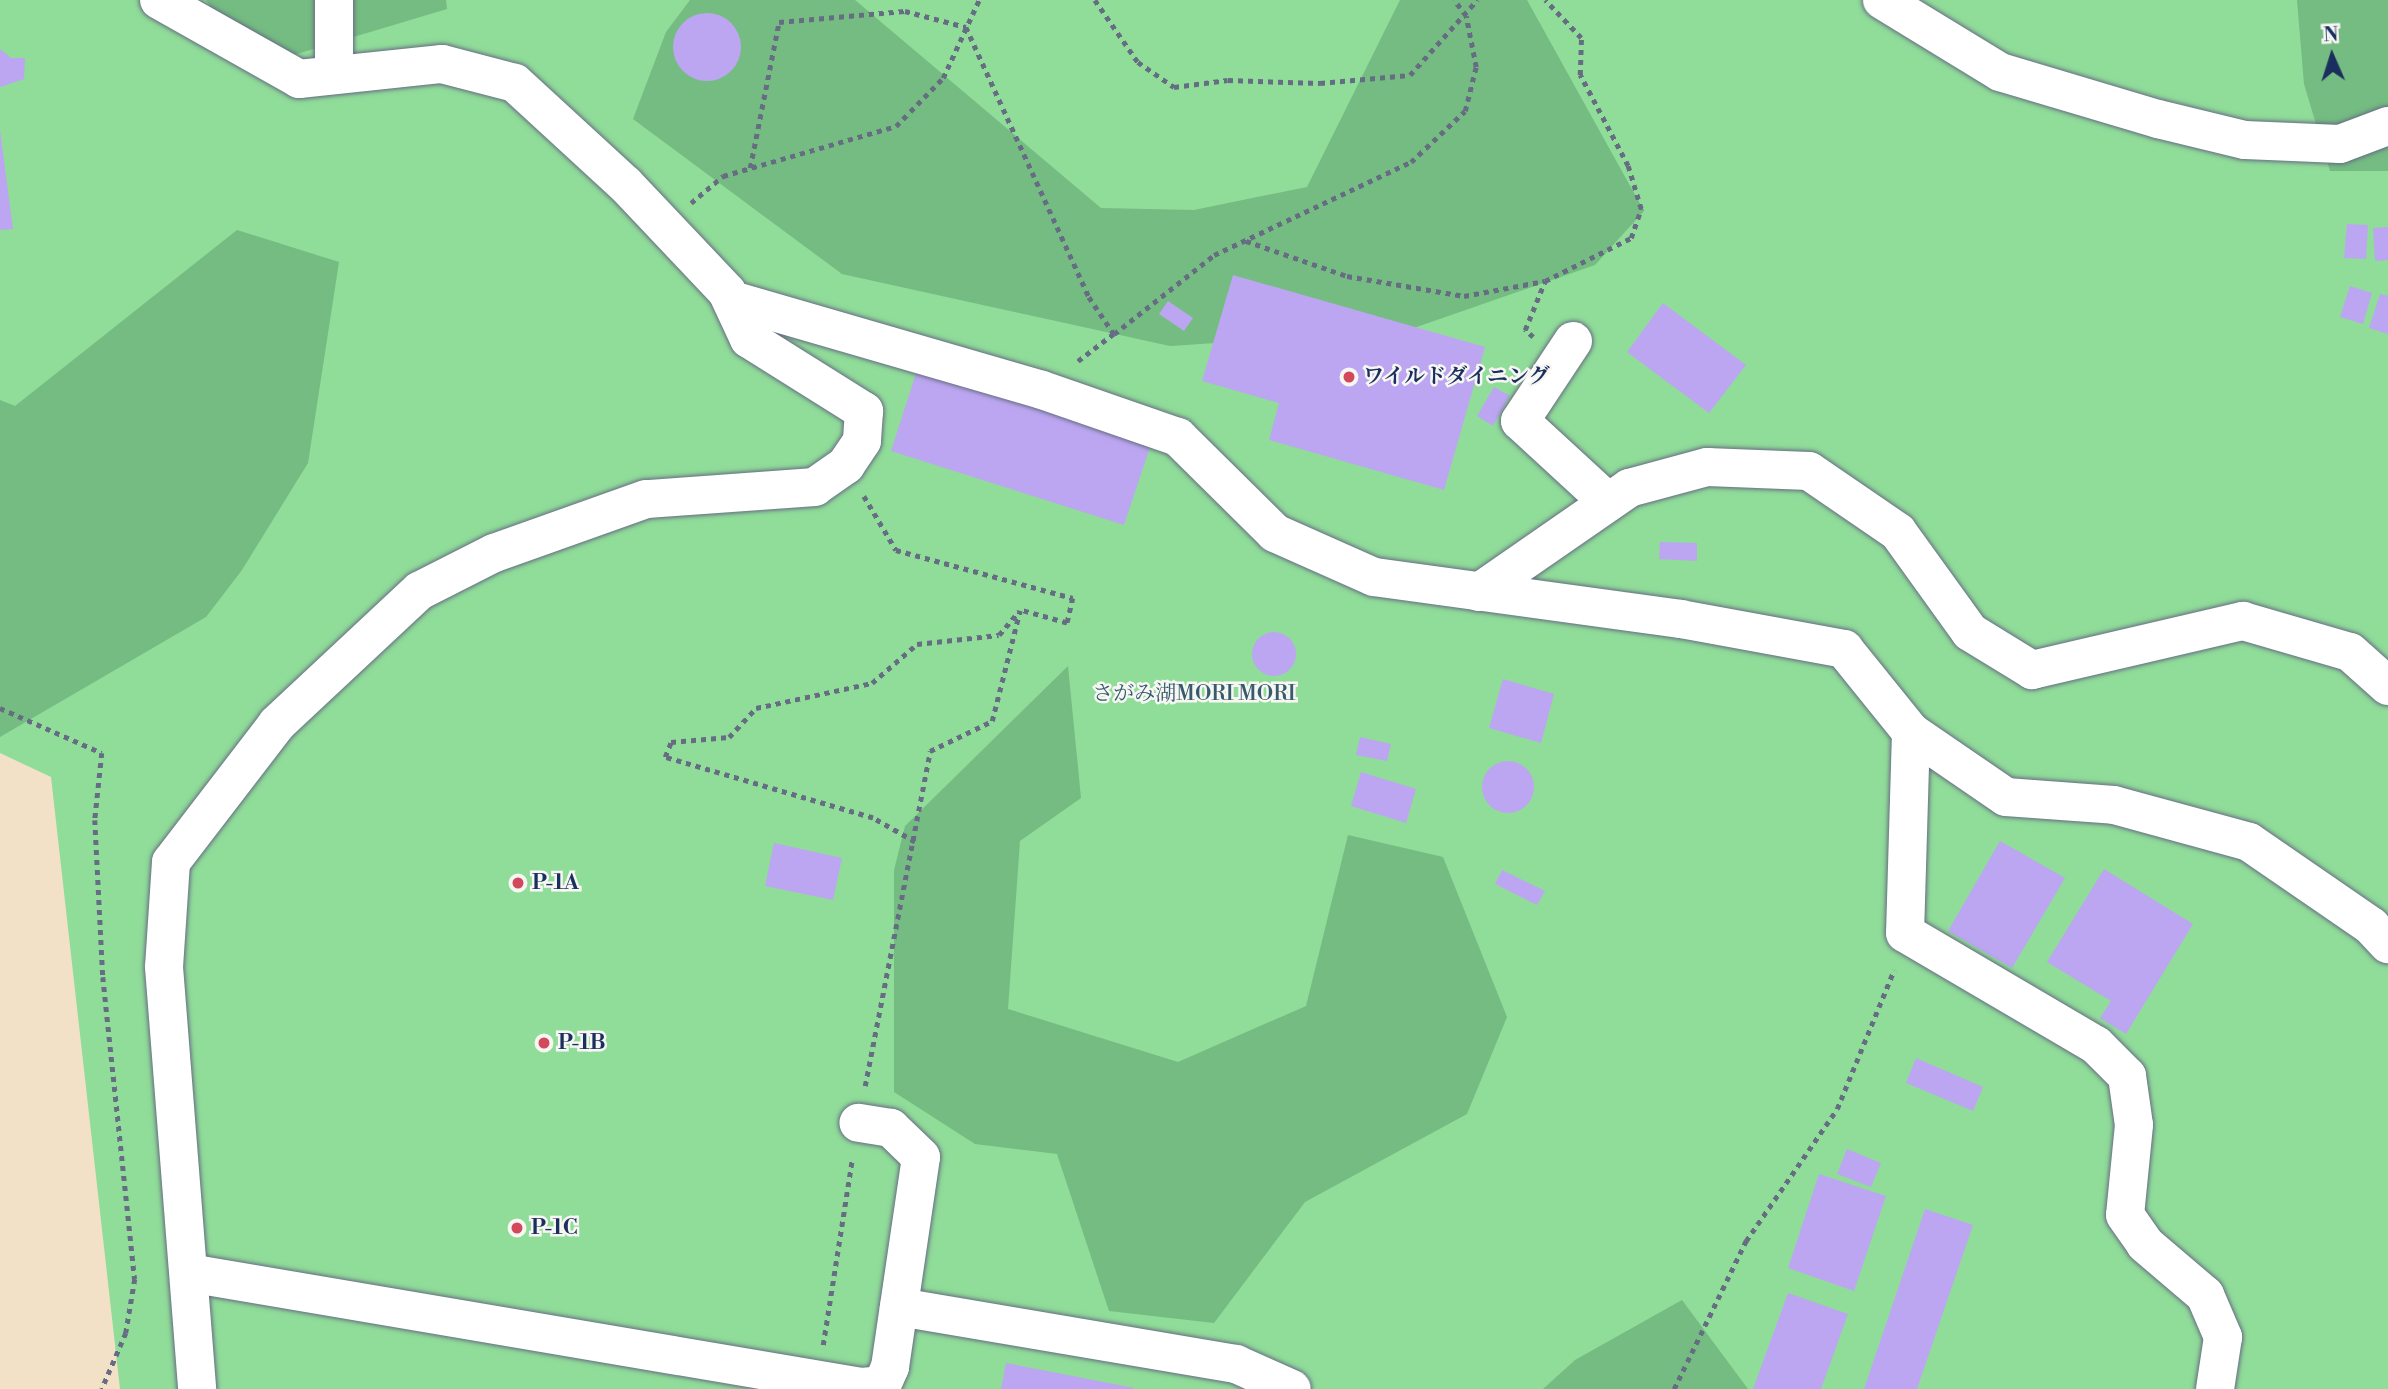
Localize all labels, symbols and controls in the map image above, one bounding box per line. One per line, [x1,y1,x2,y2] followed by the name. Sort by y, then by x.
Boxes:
[2297,21,2367,91] north arrow
[2323,23,2339,47] text: N
[1363,364,1552,390] place label: ワイルドダイニング
[1341,369,1357,385] marker: ワイルドダイニング
[1092,681,1296,707] park label: さがみ湖MORI MORI
[532,870,579,896] place label: P-1A
[510,875,526,891] marker: P-1A
[558,1030,605,1056] place label: P-1B
[536,1035,552,1051] marker: P-1B
[531,1215,578,1241] place label: P-1C
[509,1220,525,1236] marker: P-1C

